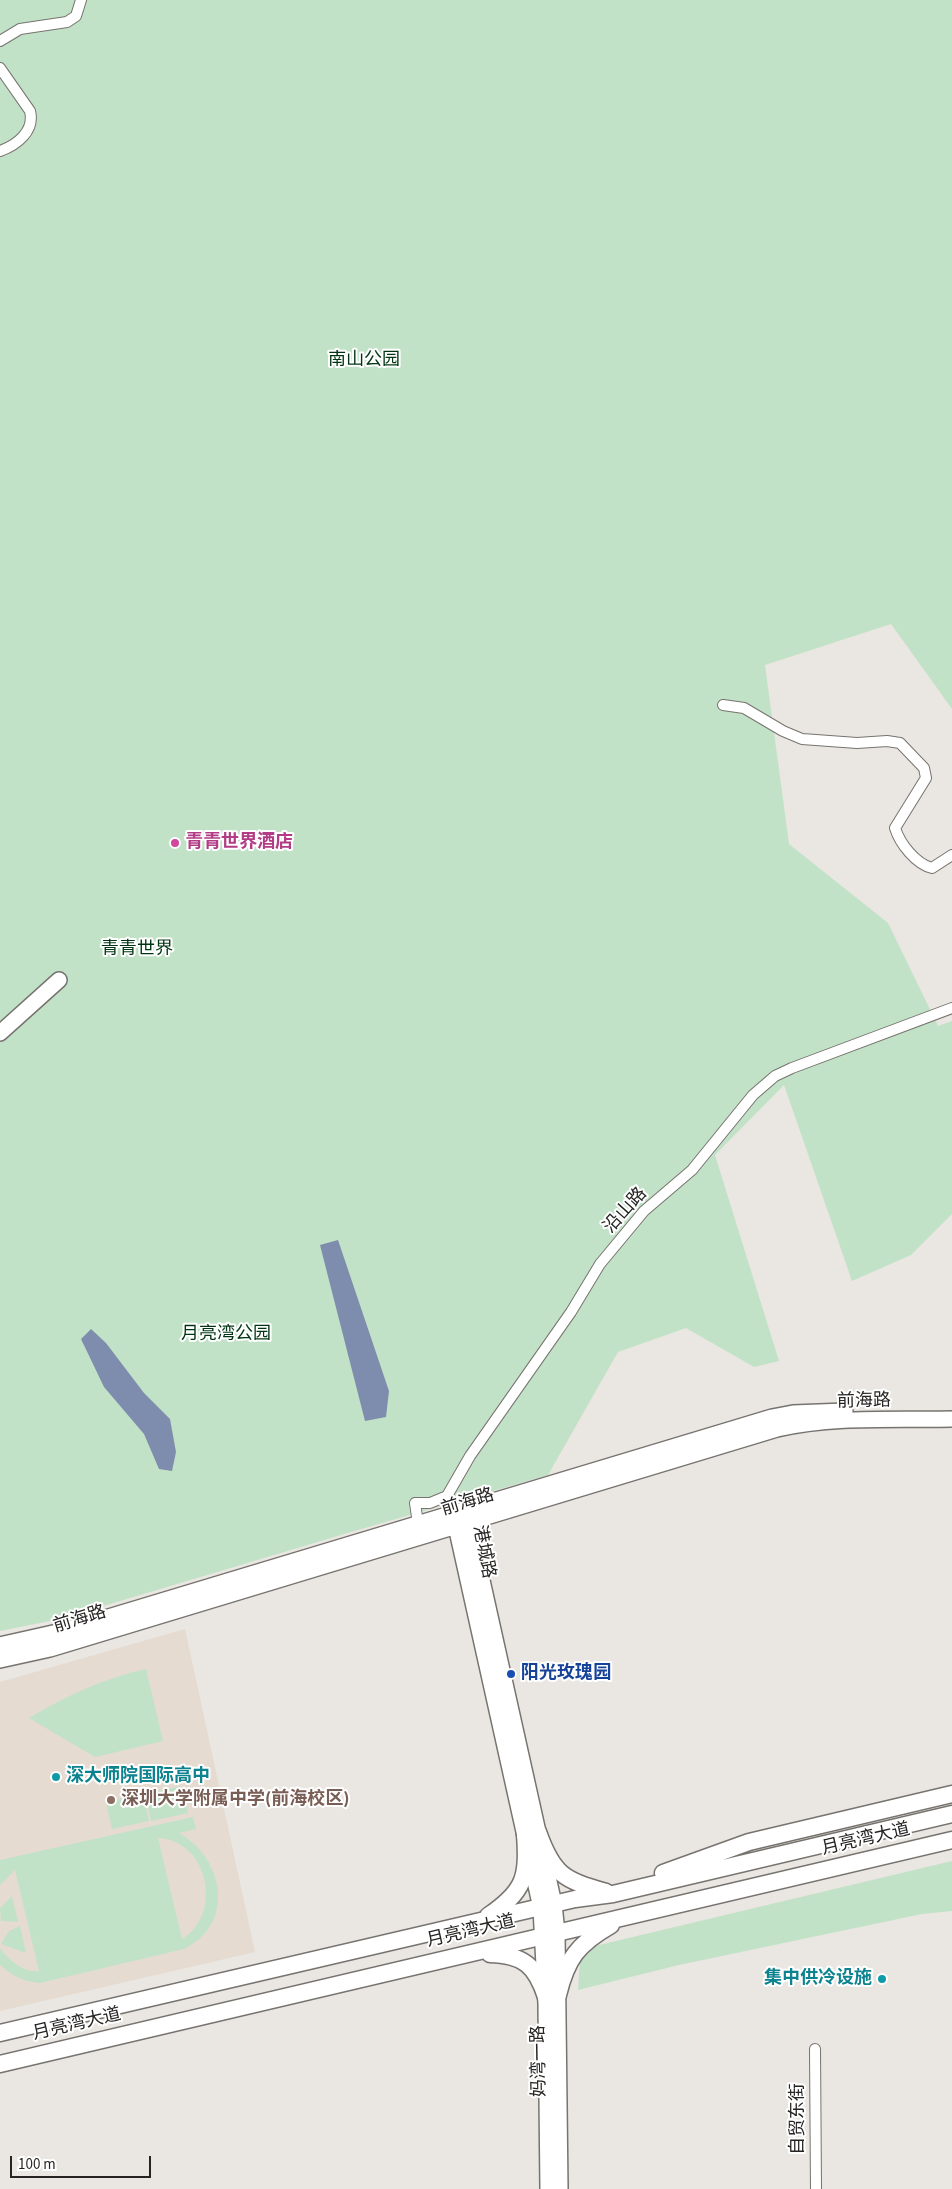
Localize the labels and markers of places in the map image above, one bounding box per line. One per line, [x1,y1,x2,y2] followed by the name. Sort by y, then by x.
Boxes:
[185,832,293,854] place label: 青青世界酒店
[169,837,181,849] marker: 青青世界酒店
[521,1663,611,1685] place label: 阳光玫瑰园
[505,1668,517,1680] marker: 阳光玫瑰园
[66,1766,210,1788] place label: 深大师院国际高中
[50,1771,62,1783] marker: 深大师院国际高中
[121,1789,349,1811] place label: 深圳大学附属中学(前海校区)
[105,1794,117,1806] marker: 深圳大学附属中学(前海校区)
[764,1968,872,1990] place label: 集中供冷设施
[876,1973,888,1985] marker: 集中供冷设施

